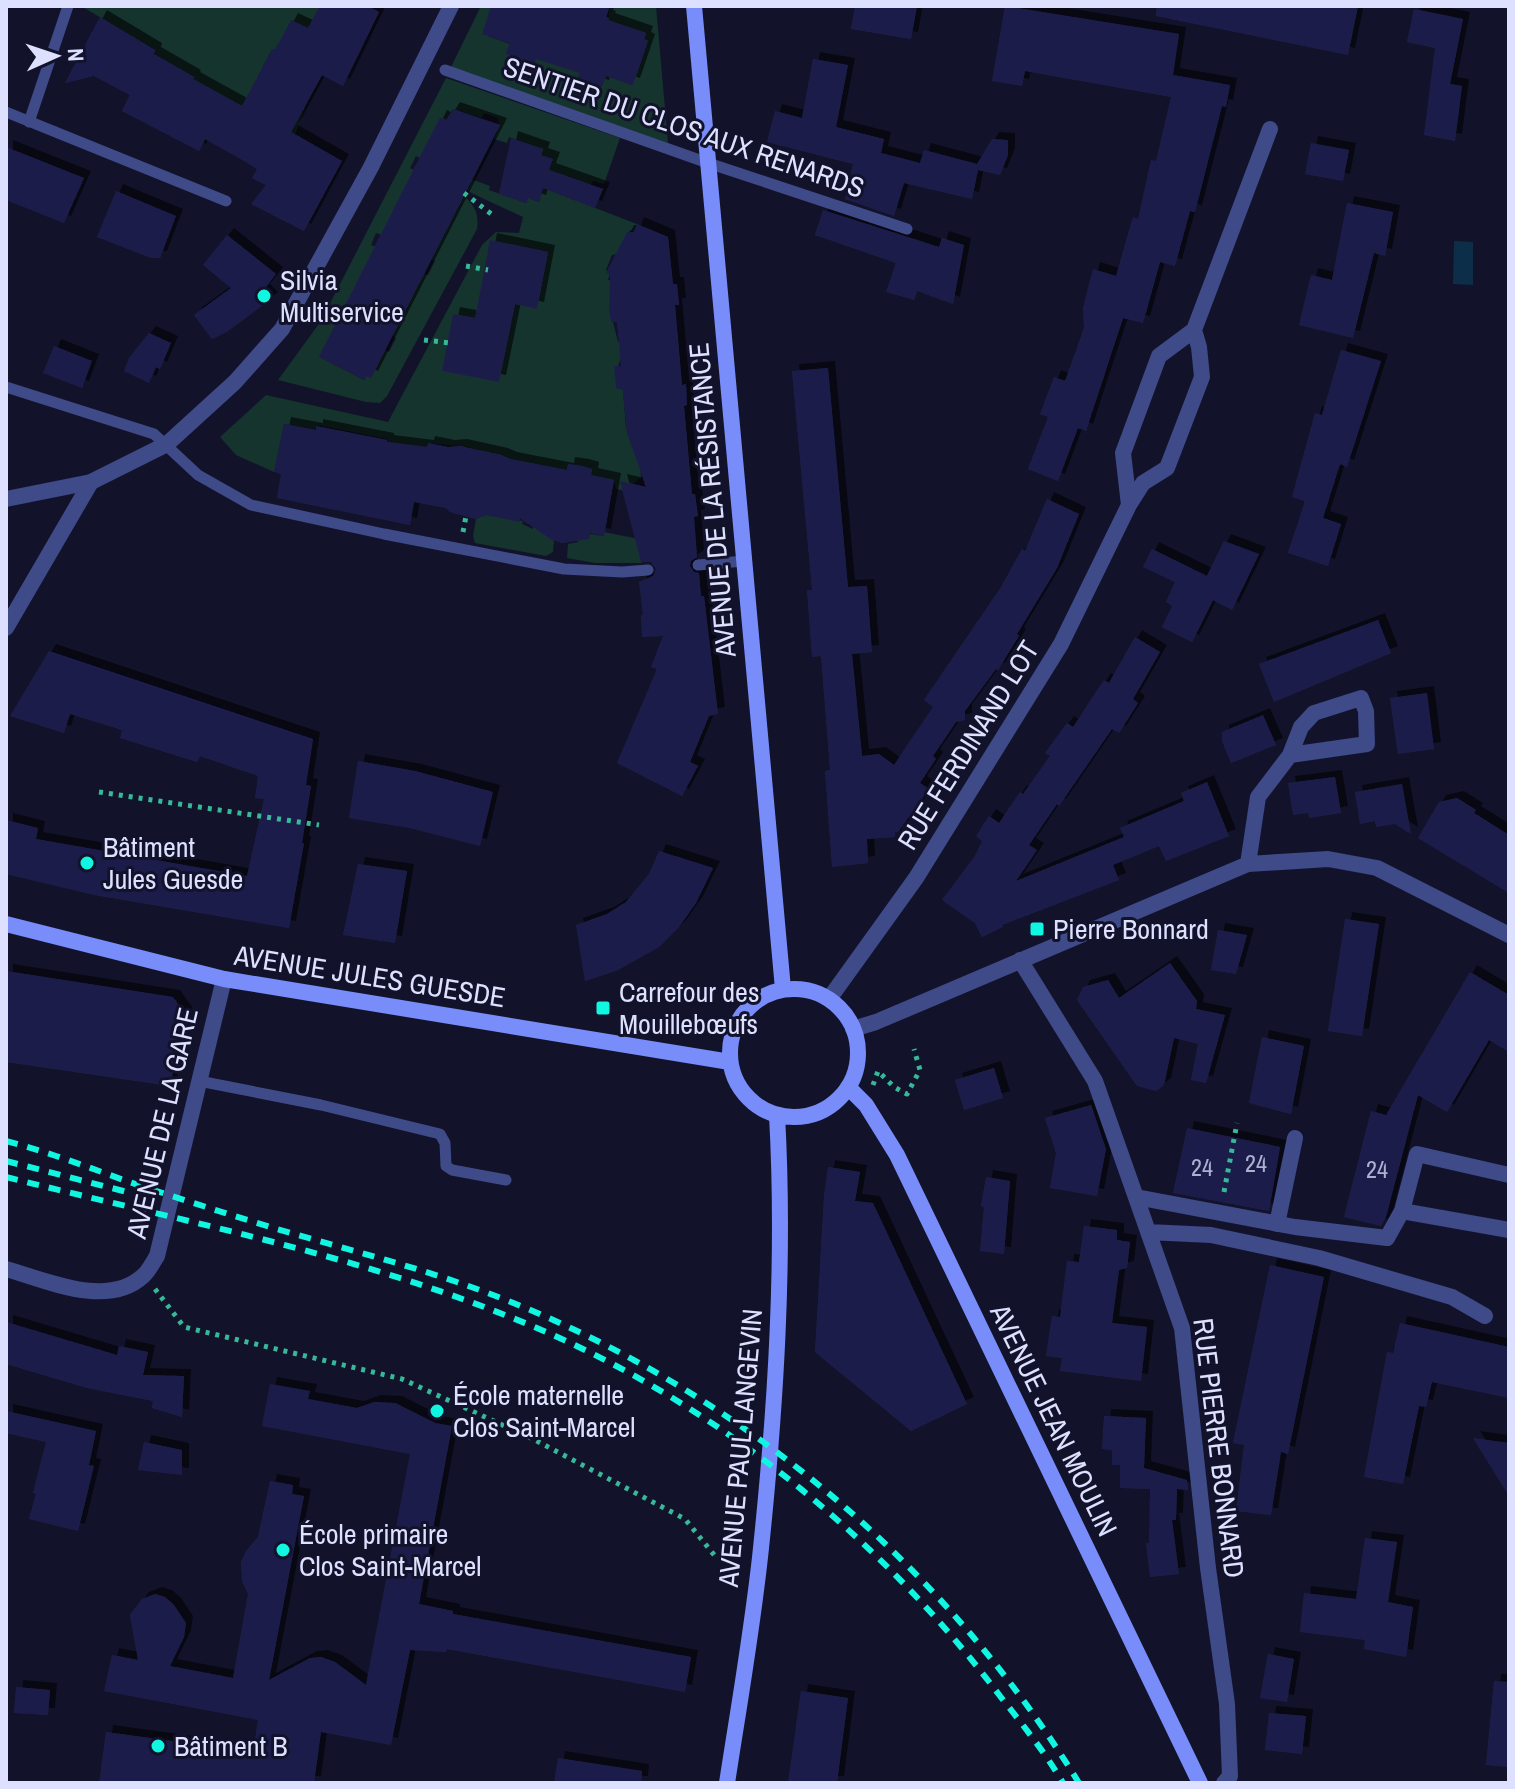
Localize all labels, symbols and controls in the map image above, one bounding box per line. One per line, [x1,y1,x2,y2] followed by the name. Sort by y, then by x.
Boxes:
[16,16,96,96] north arrow
[499,47,869,207] street label: SENTIER DU CLOS AUX RENARDS
[61,48,91,62] text: N
[280,261,404,331] place label: Silvia Multiservice
[255,287,273,305] marker: Silvia Multiservice
[679,341,745,660] street label: AVENUE DE LA RÉSISTANCE
[888,633,1048,857] street label: RUE FERDINAND LOT
[103,828,243,898] place label: Bâtiment Jules Guesde
[78,854,96,872] marker: Bâtiment Jules Guesde
[1053,910,1209,948] place label: Pierre Bonnard
[1028,920,1046,938] marker: Pierre Bonnard
[231,936,508,1016] street label: AVENUE JULES GUESDE
[619,973,759,1043] place label: Carrefour des Mouillebœufs
[594,999,612,1017] marker: Carrefour des Mouillebœufs
[117,1004,207,1243] street label: AVENUE DE LA GARE
[1245,1147,1267,1179] house number: 24
[1191,1151,1213,1183] house number: 24
[1366,1153,1388,1185] house number: 24
[981,1297,1127,1542] street label: AVENUE JEAN MOULIN
[709,1307,771,1590] street label: AVENUE PAUL LANGEVIN
[1184,1316,1254,1580] street label: RUE PIERRE BONNARD
[453,1376,635,1446] place label: École maternelle Clos Saint-Marcel
[428,1402,446,1420] marker: École maternelle Clos Saint-Marcel
[299,1515,481,1585] place label: École primaire Clos Saint-Marcel
[274,1541,292,1559] marker: École primaire Clos Saint-Marcel
[174,1727,288,1765] place label: Bâtiment B
[149,1737,167,1755] marker: Bâtiment B

